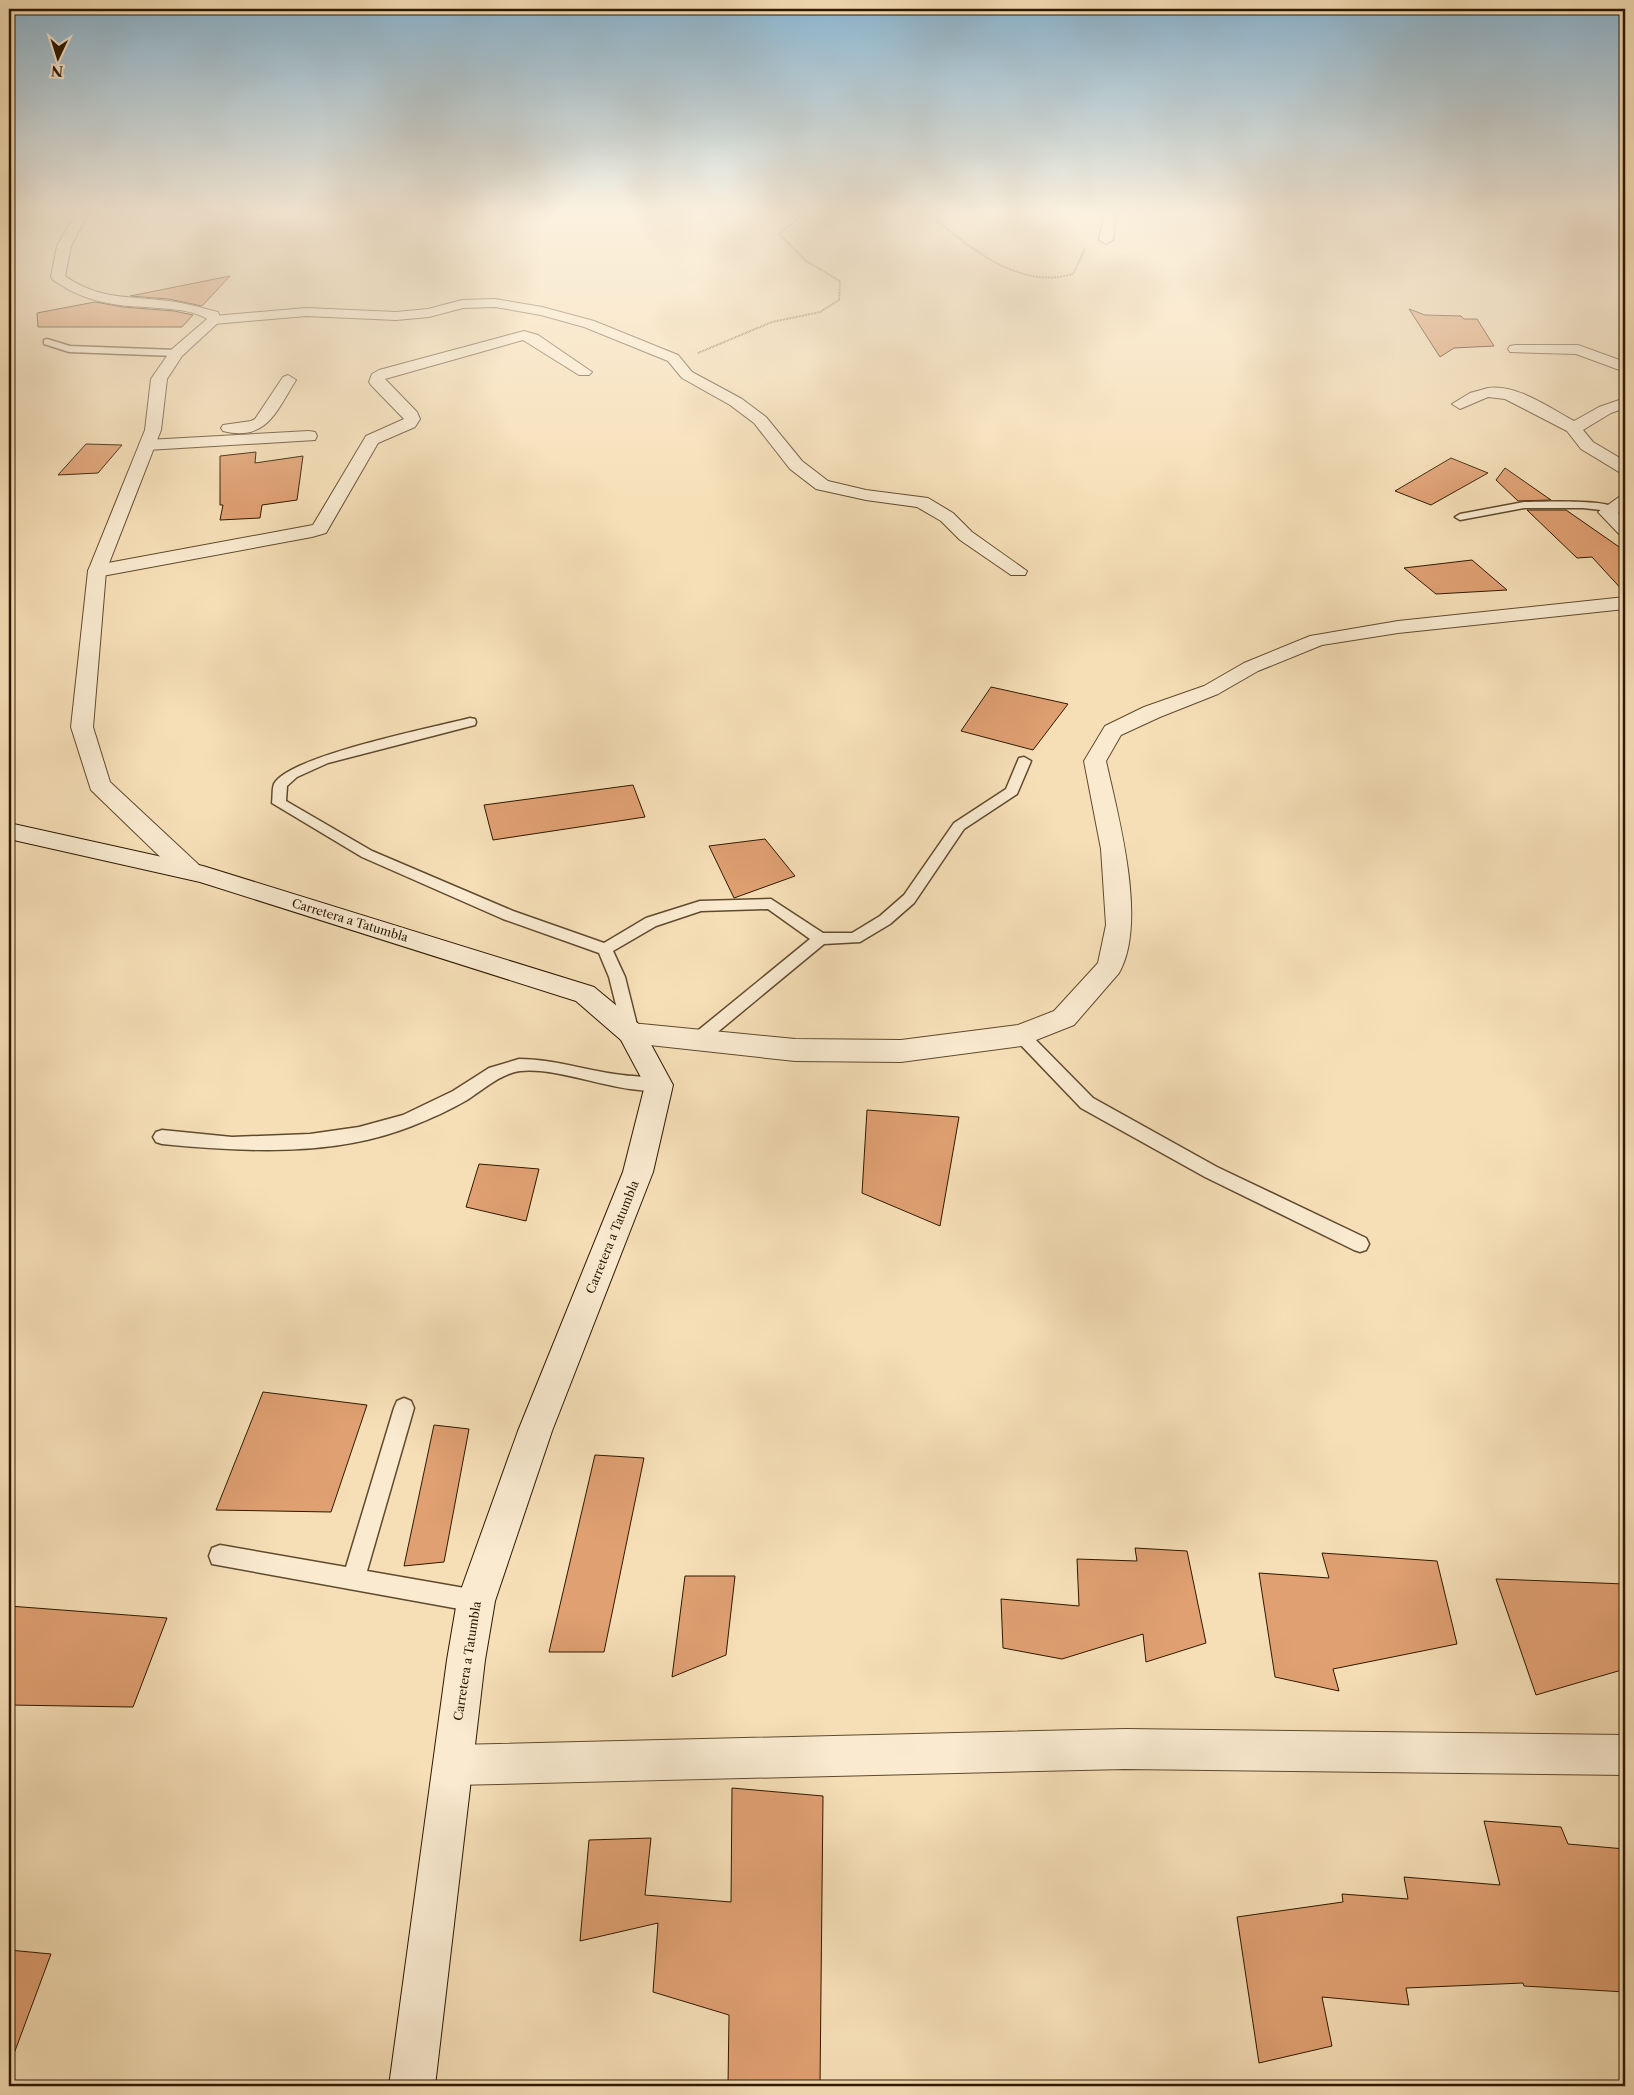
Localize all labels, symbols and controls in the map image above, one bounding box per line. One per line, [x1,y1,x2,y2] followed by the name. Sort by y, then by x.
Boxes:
[32,32,82,82] north arrow
[50,62,64,80] text: N
[290,895,411,945] street label: Carretera a Tatumbla
[582,1178,642,1296] street label: Carretera a Tatumbla
[450,1600,484,1722] street label: Carretera a Tatumbla

